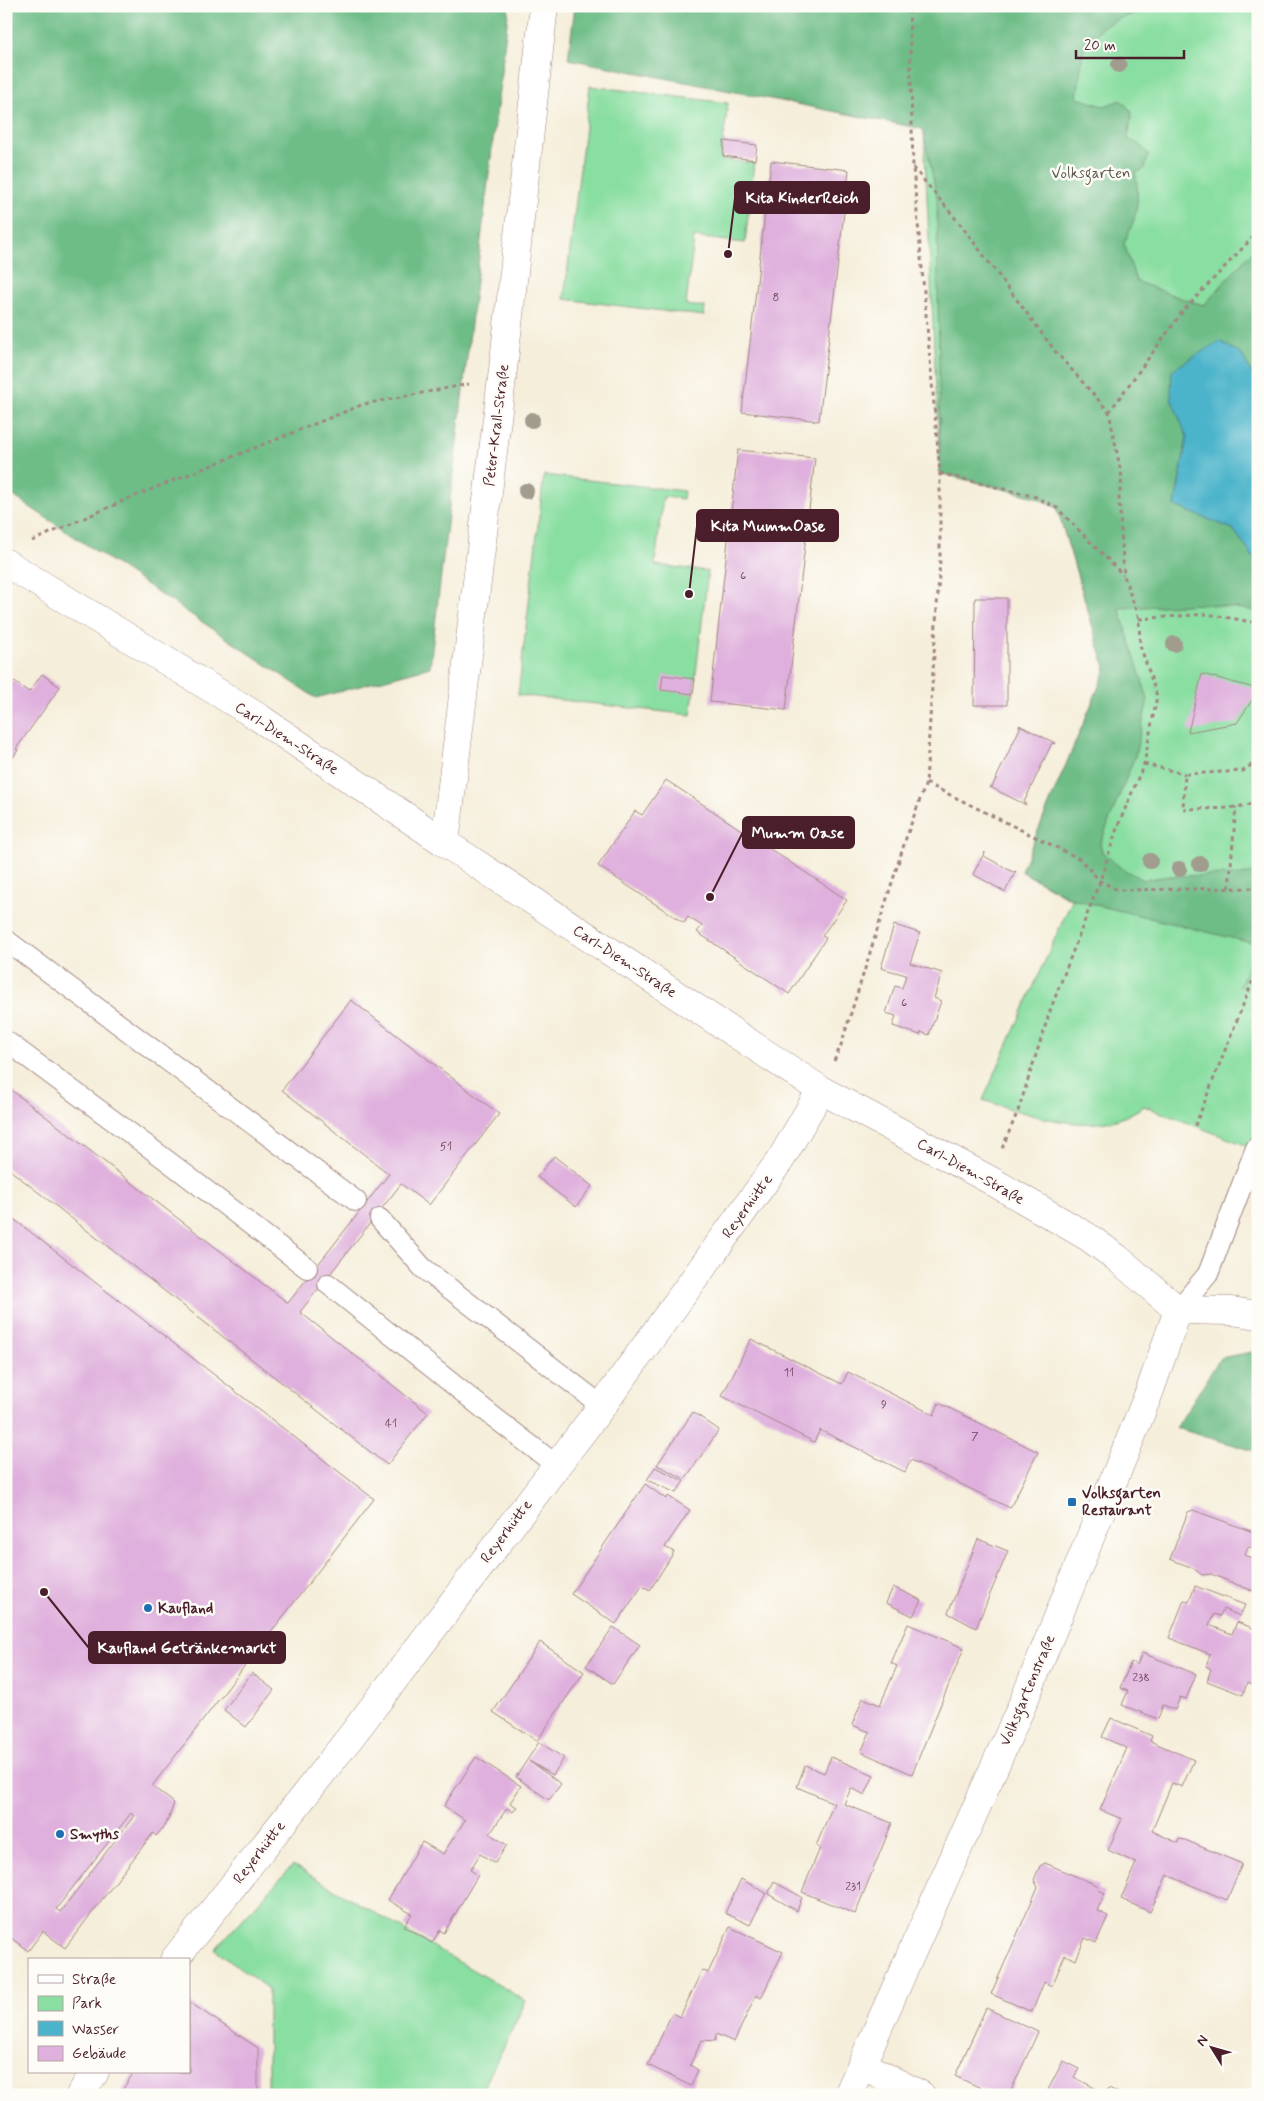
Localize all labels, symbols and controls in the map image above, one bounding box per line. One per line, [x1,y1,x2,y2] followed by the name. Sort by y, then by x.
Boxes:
[1076,28,1184,60] scale bar
[1084,36,1116,56] text: 20 m
[1052,164,1131,185] park label: Volksgarten
[735,182,869,213] callout: Kita KinderReich
[745,188,859,209] text: Kita KinderReich
[773,290,779,306] house number: 8
[480,363,514,487] street label: Peter-Krall-Straße
[697,510,838,541] callout: Kita MummOase
[711,516,826,537] text: Kita MummOase
[740,568,746,584] house number: 6
[231,698,342,780] street label: Carl-Diem-Straße
[743,817,854,848] callout: Mumm Oase
[752,823,845,844] text: Mumm Oase
[569,921,680,1003] street label: Carl-Diem-Straße
[901,995,907,1011] house number: 6
[913,1134,1028,1210] street label: Carl-Diem-Straße
[440,1139,452,1155] house number: 51
[718,1171,778,1243] street label: Reyerhütte
[784,1365,794,1381] house number: 11
[881,1397,887,1413] house number: 9
[385,1416,397,1432] house number: 41
[971,1429,979,1445] house number: 7
[1082,1484,1161,1521] place label: Volksgarten Restaurant
[476,1496,537,1567] street label: Reyerhütte
[1066,1496,1078,1508] marker: Volksgarten Restaurant
[158,1599,214,1619] place label: Kaufland
[142,1602,154,1614] marker: Kaufland
[89,1632,285,1663] callout: Kaufland Getränkemarkt
[995,1632,1061,1749] street label: Volksgartenstraße
[97,1638,277,1659] text: Kaufland Getränkemarkt
[1132,1670,1150,1686] house number: 238
[229,1817,291,1888] street label: Reyerhütte
[70,1825,119,1845] place label: Smyths
[54,1828,66,1840] marker: Smyths
[845,1879,861,1895] house number: 231
[28,1958,190,2074] legend
[72,1970,116,1990] text: Straße
[72,1994,102,2014] text: Park
[72,2020,119,2040] text: Wasser
[1186,2024,1236,2074] north arrow
[1192,2032,1212,2050] text: N
[72,2044,126,2064] text: Gebäude

